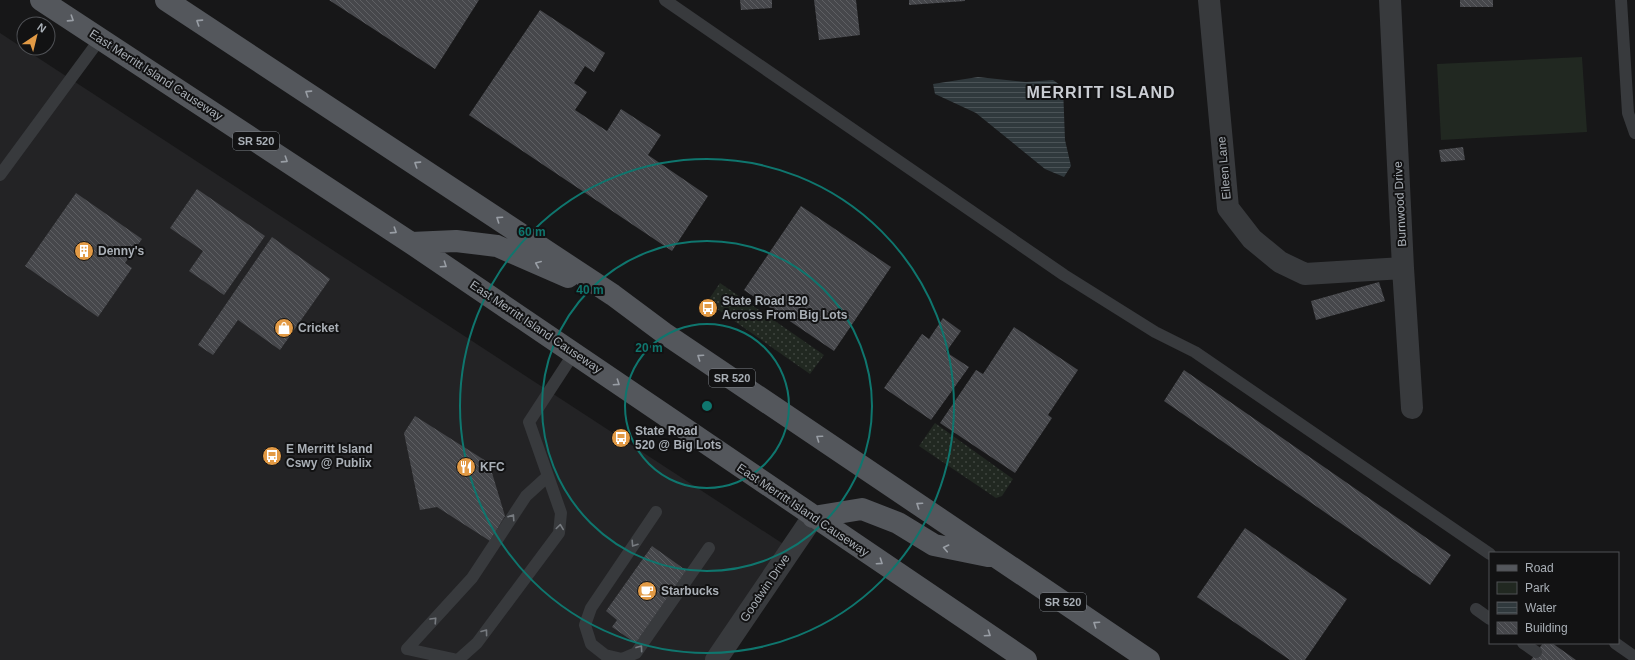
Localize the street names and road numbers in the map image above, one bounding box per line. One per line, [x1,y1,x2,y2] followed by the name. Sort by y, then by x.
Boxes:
[87,27,225,123] street label: East Merritt Island Causeway
[233,132,279,150] road number: SR 520
[1214,135,1234,200] street label: Eileen Lane
[1391,161,1409,247] street label: Burnwood Drive
[467,278,605,376] street label: East Merritt Island Causeway
[709,369,755,387] road number: SR 520
[734,461,872,559] street label: East Merritt Island Causeway
[737,551,793,625] street label: Goodwin Drive
[1040,593,1086,611] road number: SR 520

